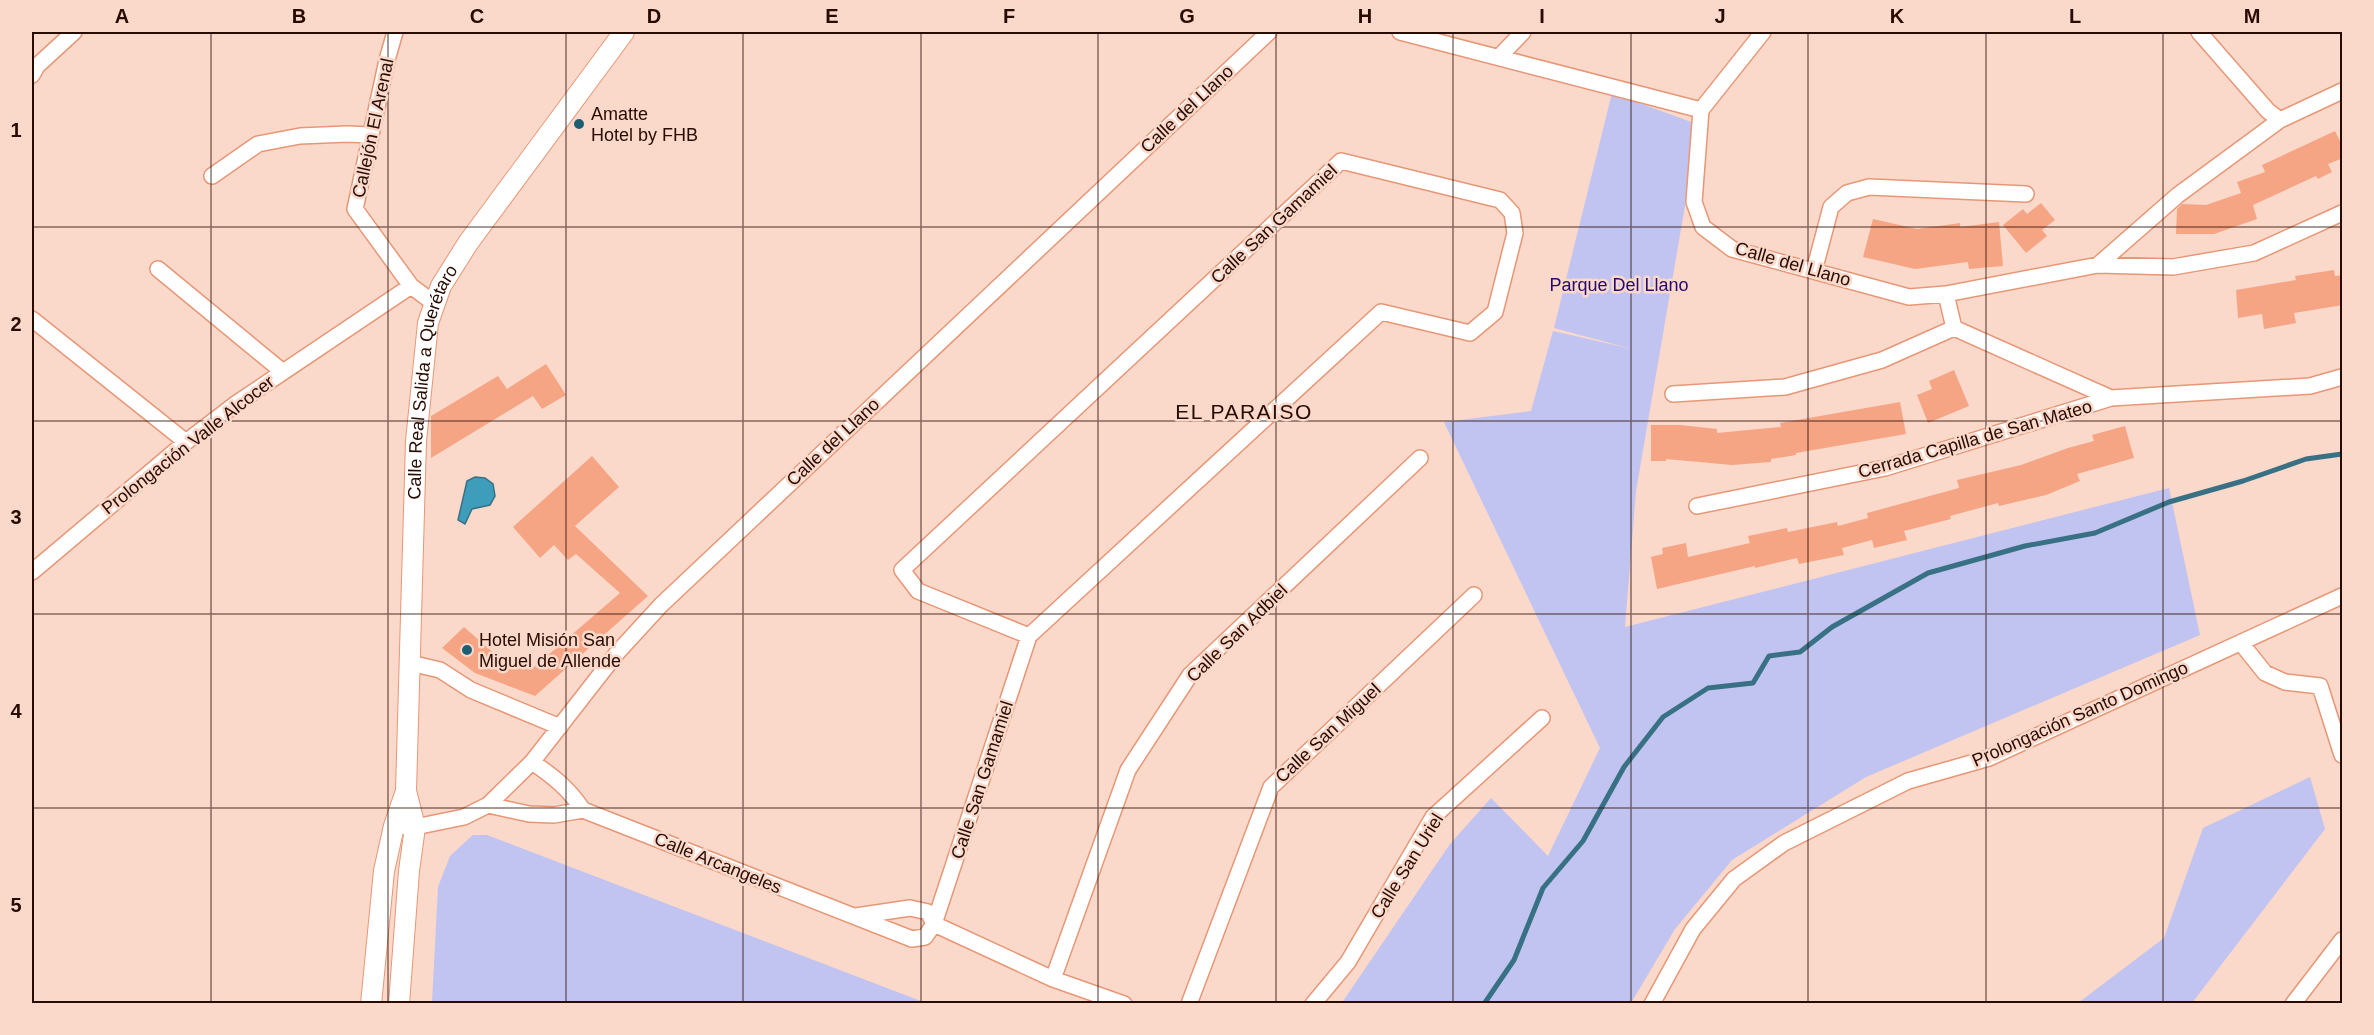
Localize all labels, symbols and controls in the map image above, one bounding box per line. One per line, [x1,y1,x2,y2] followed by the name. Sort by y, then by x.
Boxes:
[115,5,129,27] text: A
[292,5,306,27] text: B
[470,5,484,27] text: C
[647,5,661,27] text: D
[825,5,839,27] text: E
[1003,5,1015,27] text: F
[1179,5,1195,27] text: G
[1358,5,1372,27] text: H
[1539,5,1545,27] text: I
[1714,5,1726,27] text: J
[1890,5,1905,27] text: K
[2069,5,2081,27] text: L
[2244,5,2260,27] text: M
[348,56,398,200] street label: Callejón El Arenal
[1137,61,1237,157] street label: Calle del Llano
[591,104,698,145] place label: Amatte Hotel by FHB
[572,117,586,131] marker: Amatte Hotel by FHB
[10,119,22,141] text: 1
[1207,160,1341,288] street label: Calle San Gamamiel
[1733,238,1853,290] street label: Calle del Llano
[404,261,462,500] street label: Calle Real Salida a Querétaro
[1549,275,1689,295] park label: Parque Del Llano
[10,313,22,335] text: 2
[98,372,278,518] street label: Prolongación Valle Alcocer
[783,394,883,490] street label: Calle del Llano
[1856,396,2094,482] street label: Cerrada Capilla de San Mateo
[1175,400,1313,423] district label: EL PARAISO
[10,506,22,528] text: 3
[1183,580,1291,686] street label: Calle San Adbiel
[479,630,621,671] place label: Hotel Misión San Miguel de Allende
[460,643,474,657] marker: Hotel Misión San Miguel de Allende
[1969,657,2191,771] street label: Prolongación Santo Domingo
[1271,679,1385,787] street label: Calle San Miguel
[947,698,1017,862] street label: Calle San Gamamiel
[10,700,22,722] text: 4
[1367,810,1447,922] street label: Calle San Uriel
[652,828,784,898] street label: Calle Arcangeles
[10,894,22,916] text: 5

